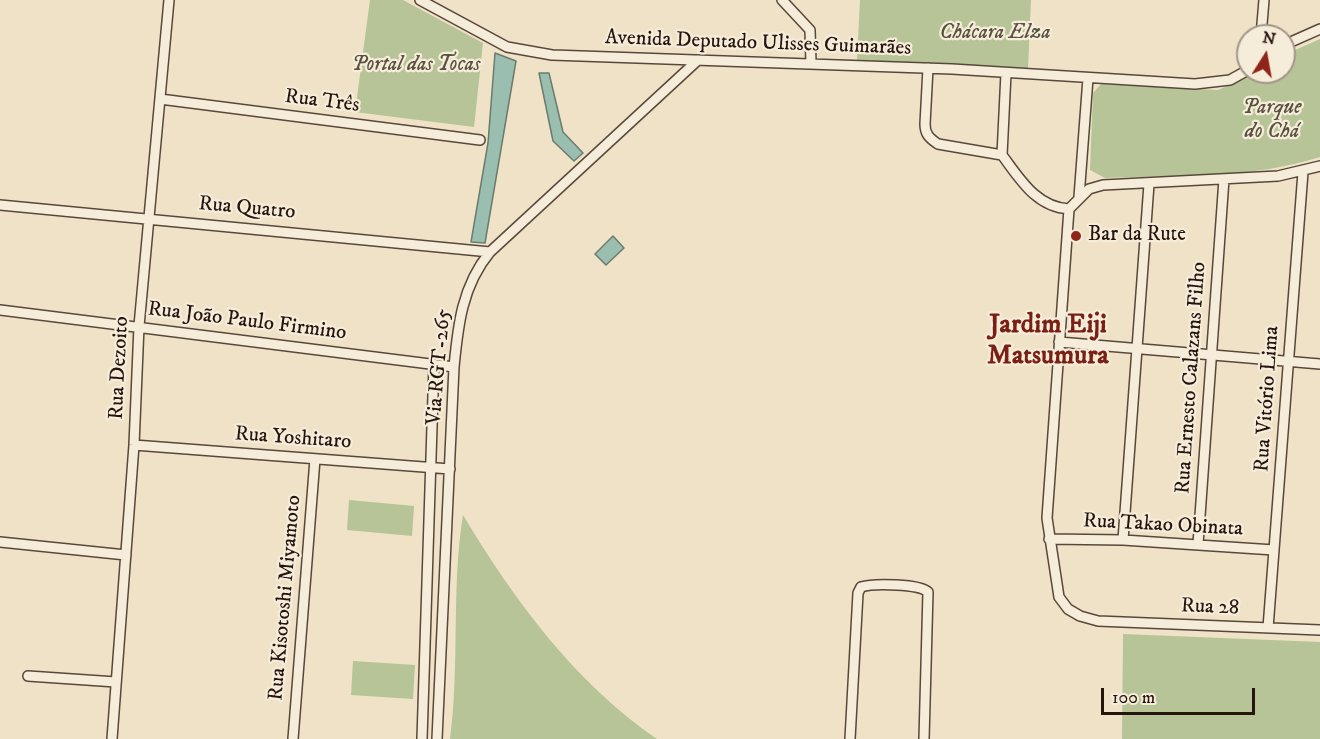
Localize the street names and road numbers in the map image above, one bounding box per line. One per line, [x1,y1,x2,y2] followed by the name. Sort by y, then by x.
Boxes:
[604,26,912,62] street label: Avenida Deputado Ulisses Guimarães
[283,85,361,119] street label: Rua Três
[198,192,296,226] street label: Rua Quatro
[1171,261,1213,495] street label: Rua Ernesto Calazans Filho
[146,297,348,347] street label: Rua João Paulo Firmino
[422,308,458,426] street label: Via RGT-265
[105,316,135,420] street label: Rua Dezoito
[1250,325,1286,473] street label: Rua Vitório Lima
[234,422,352,456] street label: Rua Yoshitaro
[264,494,308,702] street label: Rua Kisotoshi Miyamoto
[1082,509,1244,543] street label: Rua Takao Obinata
[1180,594,1240,622] street label: Rua 28

